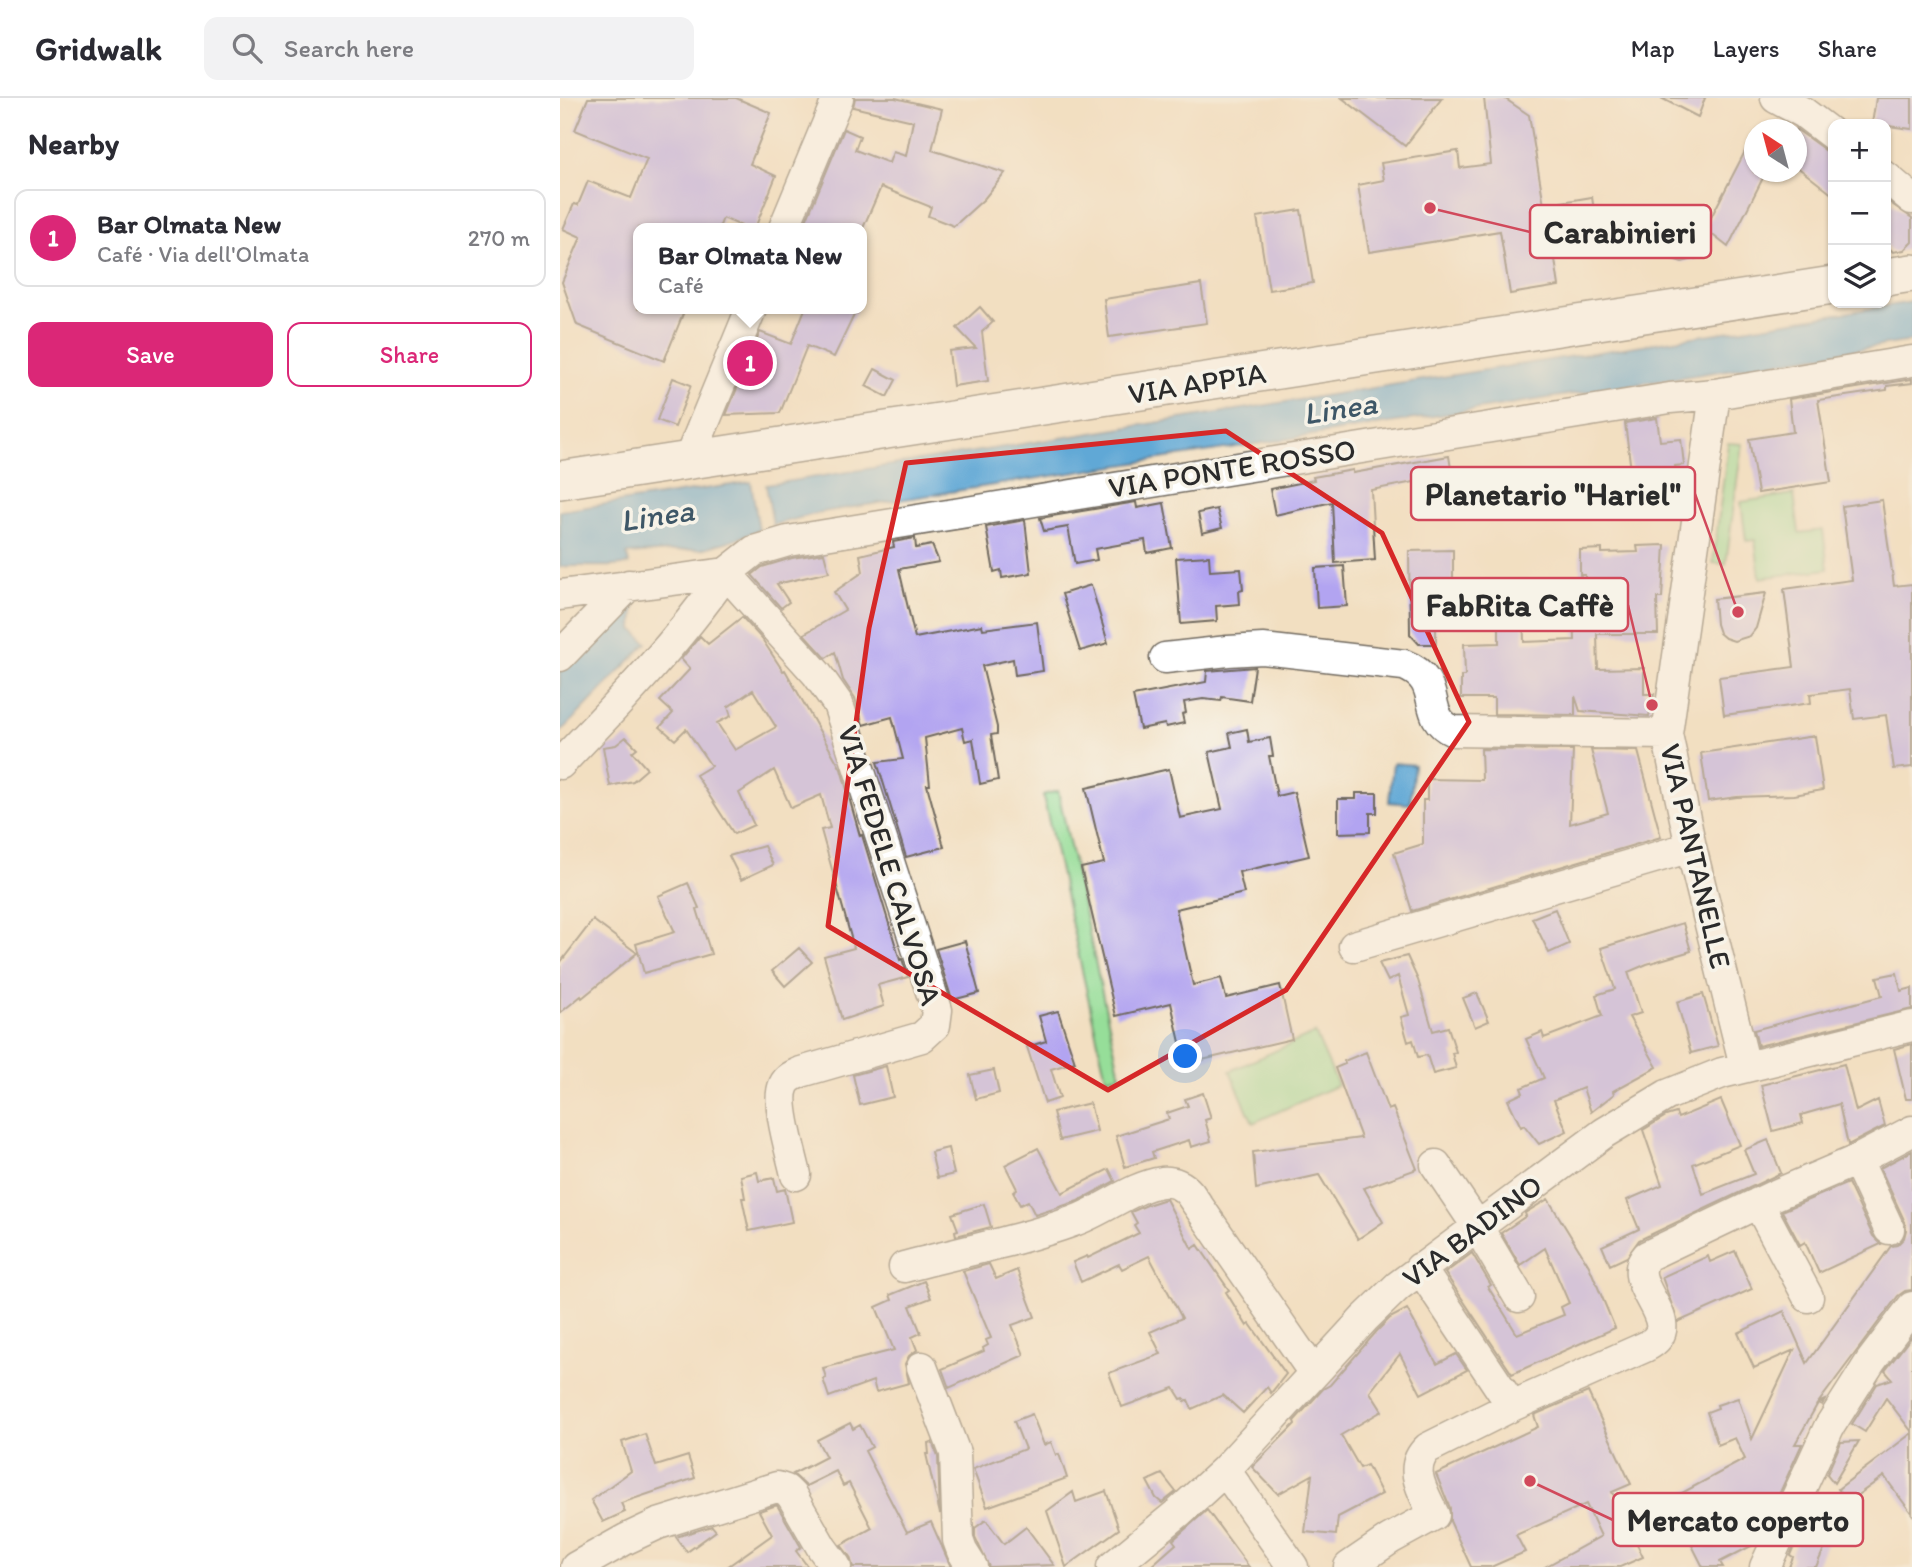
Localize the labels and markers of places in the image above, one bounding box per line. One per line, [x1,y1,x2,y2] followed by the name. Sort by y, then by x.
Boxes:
[1530,205,1711,258] callout: Carabinieri
[727,337,773,389] pin: 1
[1411,467,1695,520] callout: Planetario "Hariel"
[1412,578,1628,631] callout: FabRita Caffè
[1613,1493,1863,1546] callout: Mercato coperto

